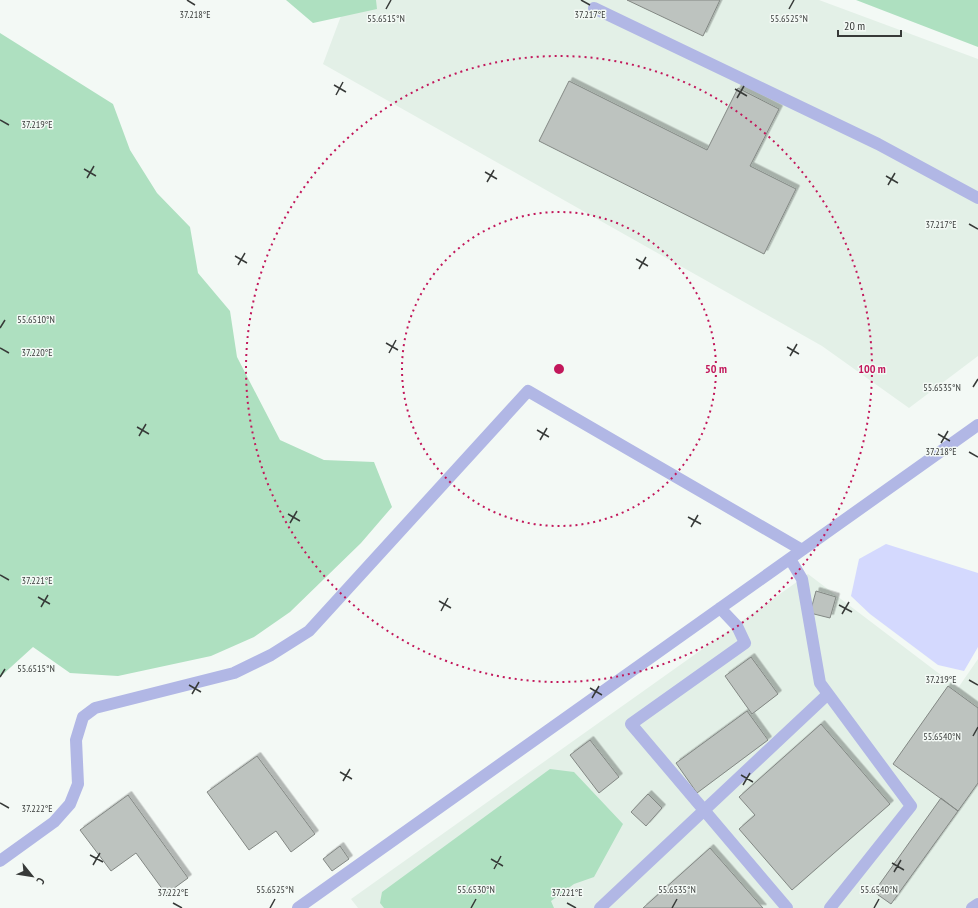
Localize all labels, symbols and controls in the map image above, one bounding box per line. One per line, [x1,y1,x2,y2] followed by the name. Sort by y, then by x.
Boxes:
[179,8,211,21] text: 37.218°E
[574,8,606,21] text: 37.217°E
[367,12,405,25] text: 55.6515°N
[770,12,808,25] text: 55.6525°N
[838,12,901,38] scale bar
[844,18,865,33] text: 20 m
[21,118,53,131] text: 37.219°E
[925,218,957,231] text: 37.217°E
[17,313,55,326] text: 55.6510°N
[21,346,53,359] text: 37.220°E
[705,361,727,376] text: 50 m
[858,361,886,376] text: 100 m
[552,362,566,376] centre of rings
[923,381,961,394] text: 55.6535°N
[925,445,957,458] text: 37.218°E
[21,574,53,587] text: 37.221°E
[17,662,55,675] text: 55.6515°N
[925,673,957,686] text: 37.219°E
[923,730,961,743] text: 55.6540°N
[21,802,53,815] text: 37.222°E
[12,856,52,896] north arrow
[33,875,48,887] text: С
[256,883,294,896] text: 55.6525°N
[457,883,495,896] text: 55.6530°N
[658,883,696,896] text: 55.6535°N
[860,883,898,896] text: 55.6540°N
[157,886,189,899] text: 37.222°E
[551,886,583,899] text: 37.221°E

